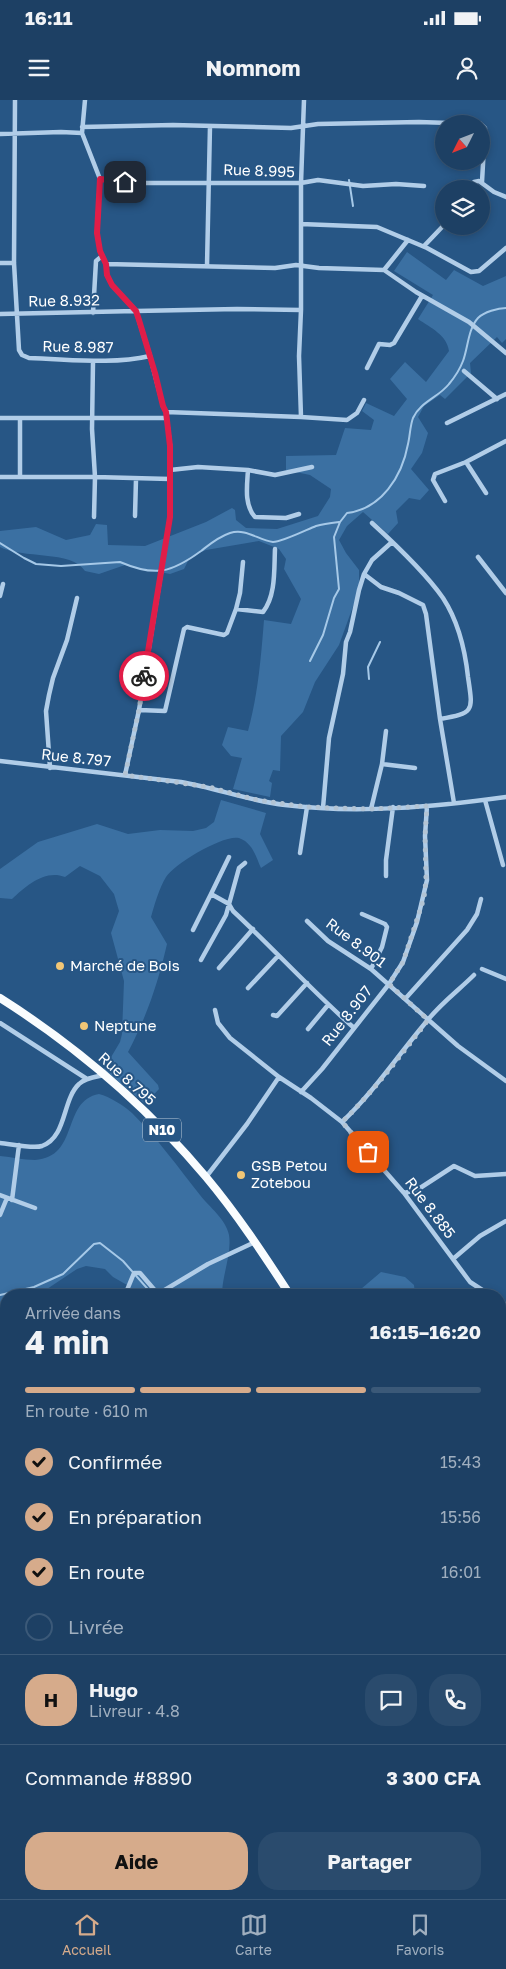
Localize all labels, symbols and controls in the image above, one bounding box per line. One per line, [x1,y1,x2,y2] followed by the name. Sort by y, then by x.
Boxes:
[25,6,73,29] text: 16:11
[25,54,53,82] icon: menu
[206,54,300,81] text: Nomnom
[453,54,481,82] icon: person
[435,115,490,170] north arrow
[435,115,490,235] map controls
[223,160,295,180] street label: Rue 8.995
[104,161,146,203] pin
[111,168,139,196] icon: home
[435,180,490,235] button: layers
[28,290,100,310] street label: Rue 8.932
[42,336,114,356] street label: Rue 8.987
[119,651,169,701] courier
[130,662,158,690] icon: bike
[40,744,112,770] street label: Rue 8.797
[323,914,390,971] street label: Rue 8.901
[70,956,180,974] place label: Marché de Bois
[54,960,66,972] marker: Marché de Bois
[317,982,375,1049] street label: Rue 8.907
[94,1016,157,1034] place label: Neptune
[78,1020,90,1032] marker: Neptune
[95,1048,160,1109] street label: Rue 8.795
[143,1118,181,1142] road number: N10
[347,1131,389,1173] pin
[354,1138,382,1166] icon: bag
[251,1156,327,1191] place label: GSB Petou Zotebou
[235,1169,247,1181] marker: GSB Petou Zotebou
[402,1173,460,1242] street label: Rue 8.885
[25,1303,121,1323] text: Arrivée dans
[370,1320,481,1343] text: 16:15–16:20
[25,1323,109,1361] text: 4 min
[25,1401,148,1421] text: En route · 610 m
[25,1448,53,1476] icon: check
[68,1450,162,1473] text: Confirmée
[440,1452,481,1472] text: 15:43
[25,1503,53,1531] icon: check
[68,1505,202,1528] text: En préparation
[440,1507,481,1527] text: 15:56
[25,1558,53,1586] icon: check
[68,1560,145,1583] text: En route
[441,1562,481,1582] text: 16:01
[68,1615,124,1638] text: Livrée
[365,1674,417,1726] button: chat
[429,1674,481,1726] button: phone
[89,1678,138,1701] text: Hugo
[44,1688,58,1711] text: H
[89,1701,180,1721] text: Livreur · 4.8
[25,1766,192,1789] text: Commande #8890
[386,1766,481,1789] text: 3 300 CFA
[25,1832,248,1890] button: Aide
[258,1832,481,1890] button: Partager
[62,1911,111,1958] tab: Accueil
[235,1911,272,1958] tab: Carte
[396,1911,444,1958] tab: Favoris

